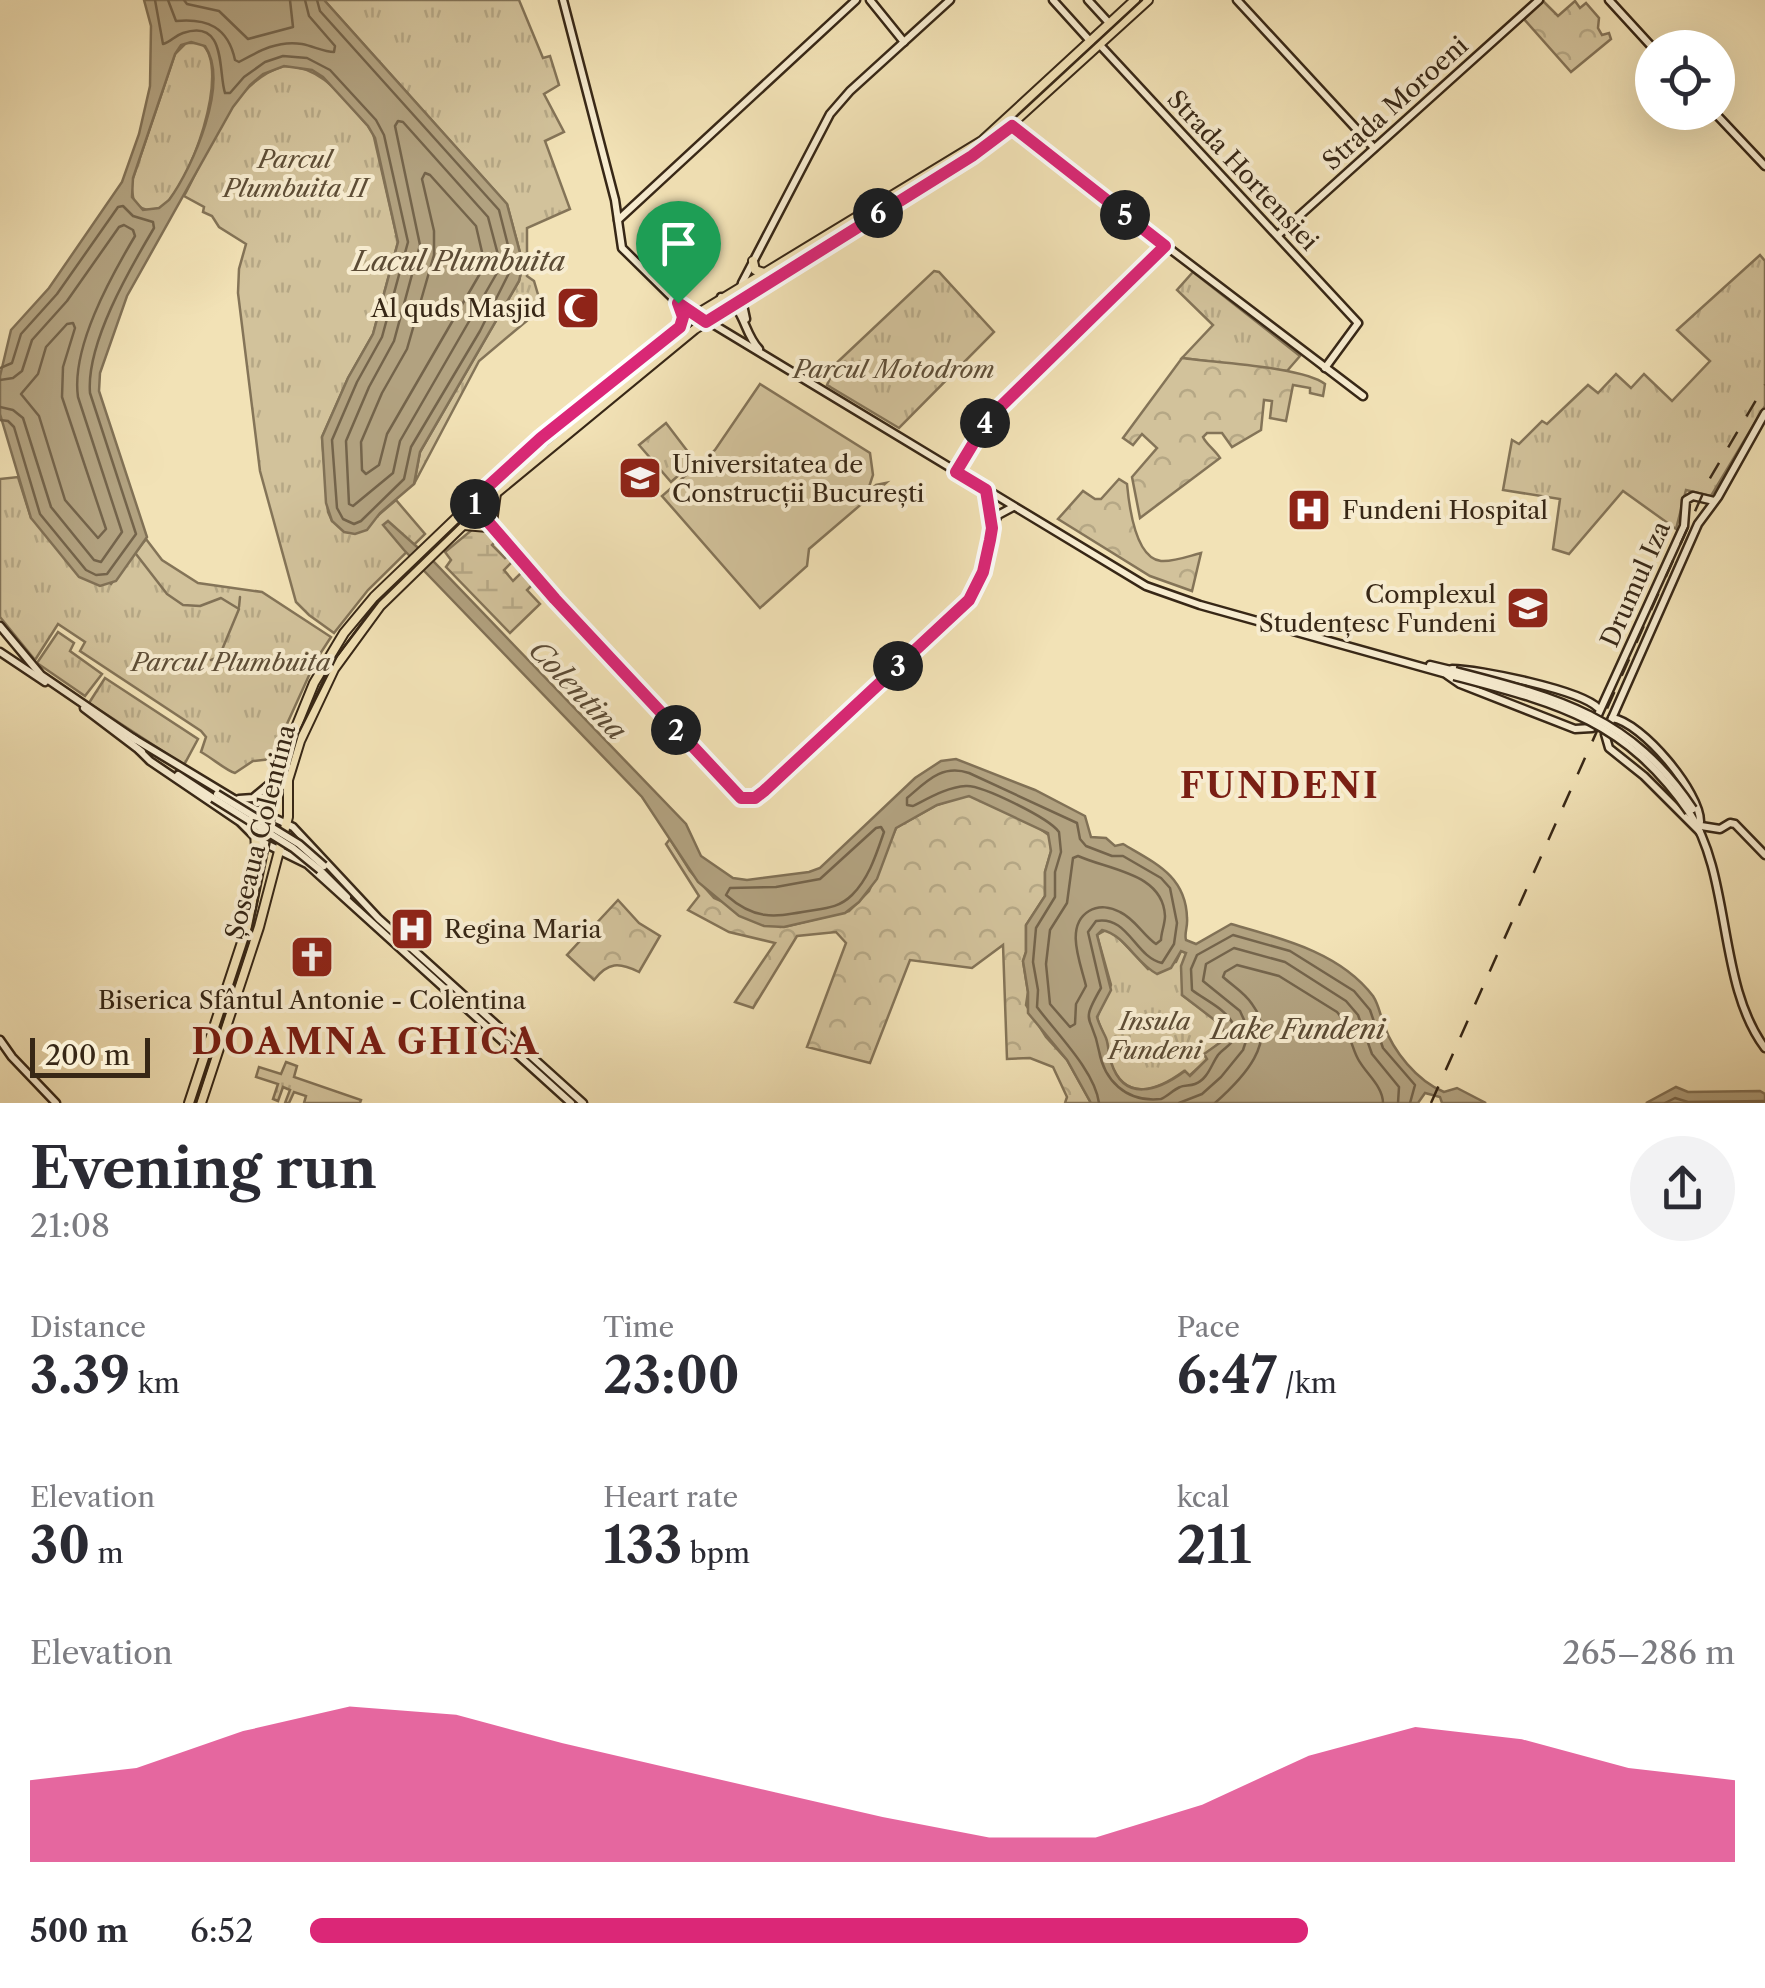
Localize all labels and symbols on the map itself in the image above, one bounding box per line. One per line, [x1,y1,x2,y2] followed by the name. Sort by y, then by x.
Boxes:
[1316,30,1475,177] street label: Strada Moroeni
[1161,84,1325,257] street label: Strada Hortensiei
[221,144,371,204] park label: Parcul Plumbuita II
[853,188,903,238] pin: 6
[1100,190,1150,240] pin: 5
[636,201,721,304] pin
[351,244,566,278] water label: Lacul Plumbuita
[555,285,601,331] mosque icon: Al quds Masjid
[370,293,546,324] place label: Al quds Masjid
[791,354,995,385] park label: Parcul Motodrom
[960,398,1010,448] pin: 4
[672,449,925,509] place label: Universitatea de Construcții București
[617,455,663,501] school or university icon: Universitatea de Construcții București
[450,479,500,529] pin: 1
[1286,487,1332,533] hospital icon: Fundeni Hospital
[1342,495,1548,526] place label: Fundeni Hospital
[1594,516,1677,652] street label: Drumul Iza
[1259,579,1496,639] place label: Complexul Studențesc Fundeni
[1505,585,1551,631] school or university icon: Complexul Studențesc Fundeni
[522,633,634,747] water label: Colentina
[873,641,923,691] pin: 3
[129,647,331,678] park label: Parcul Plumbuita
[651,705,701,755] pin: 2
[219,721,302,943] street label: Șoseaua Colentina
[1180,764,1380,807] district label: FUNDENI
[389,906,435,952] hospital icon: Regina Maria
[444,914,603,945] place label: Regina Maria
[289,934,335,980] church icon: Biserica Sfântul Antonie - Colentina
[98,985,527,1016] place label: Biserica Sfântul Antonie - Colentina
[1106,1006,1203,1066] park label: Insula Fundeni
[1209,1012,1387,1046] water label: Lake Fundeni
[191,1020,541,1063] district label: DOAMNA GHICA
[30,1033,150,1078] scale bar

